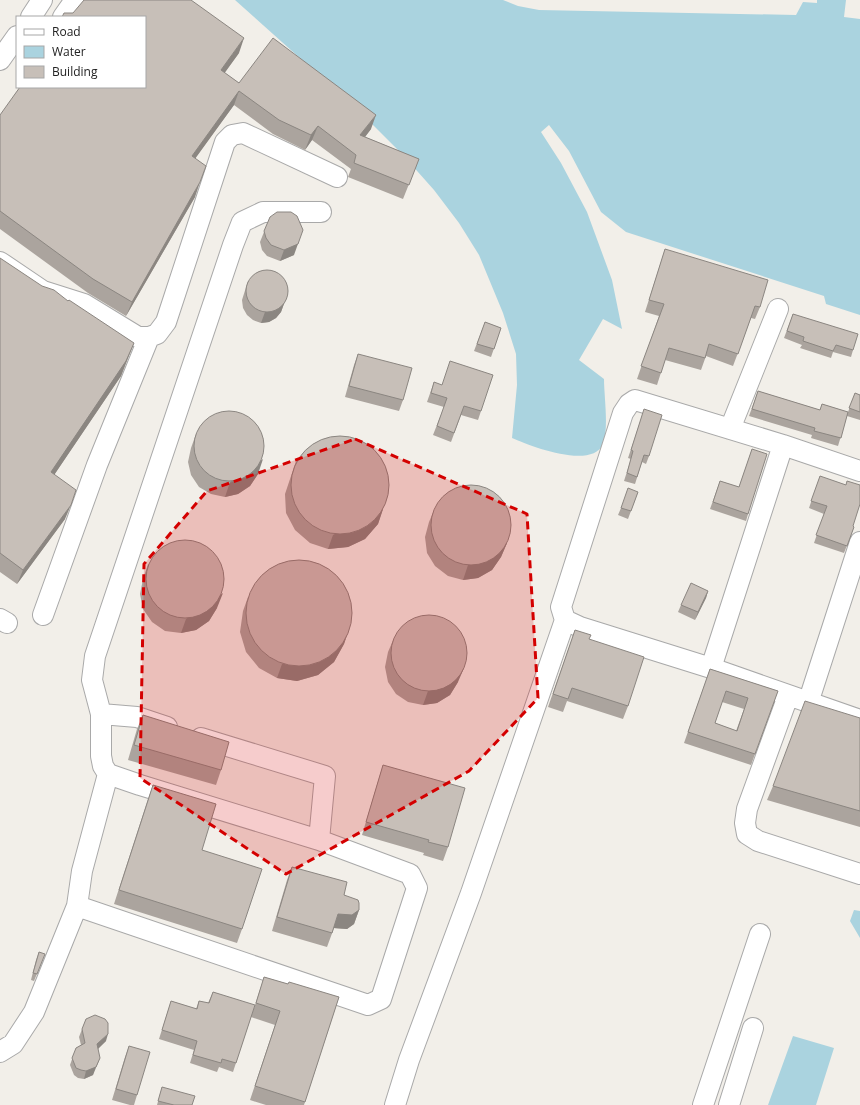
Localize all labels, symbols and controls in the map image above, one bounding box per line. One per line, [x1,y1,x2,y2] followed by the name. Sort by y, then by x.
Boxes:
[16,16,146,88] legend
[52,23,81,40] text: Road
[52,43,86,60] text: Water
[52,63,98,80] text: Building

